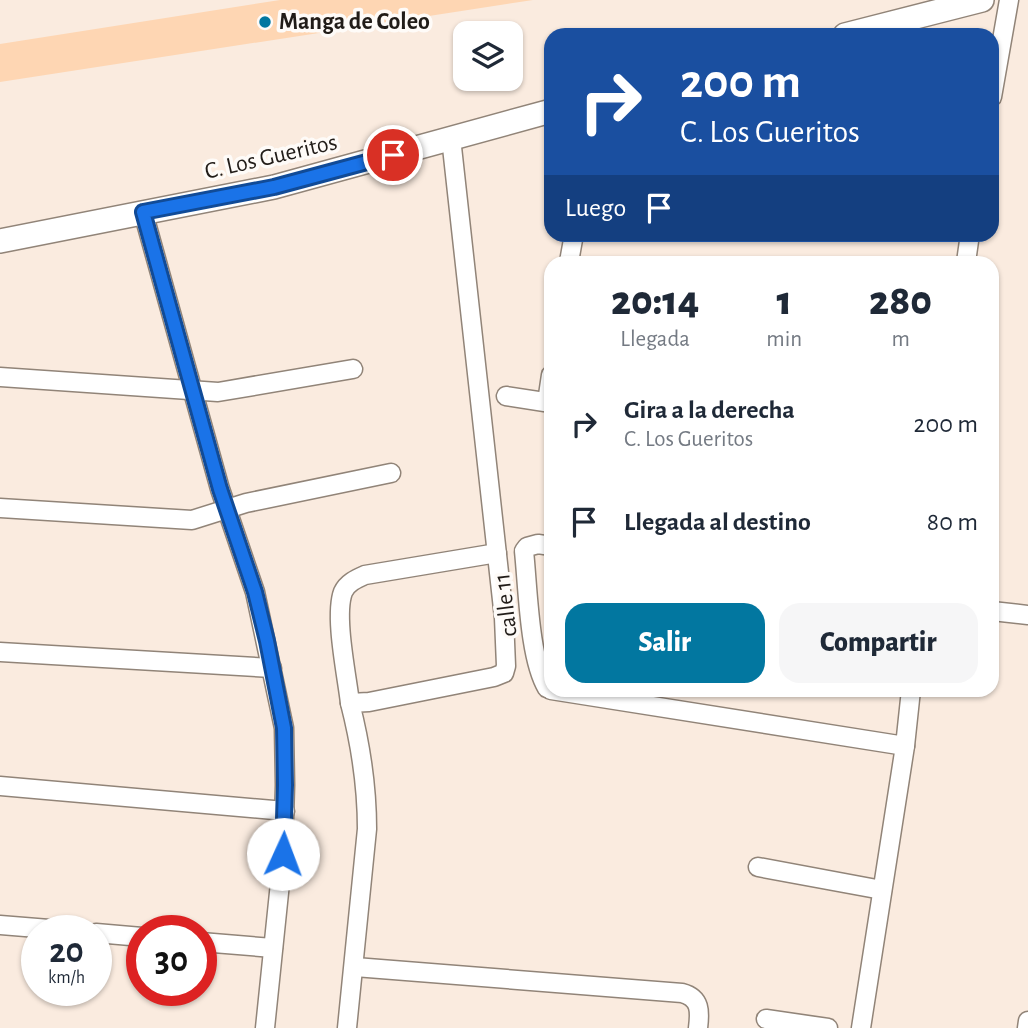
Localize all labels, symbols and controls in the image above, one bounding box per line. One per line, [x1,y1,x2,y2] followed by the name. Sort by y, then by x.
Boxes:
[279,10,430,34] place label: Manga de Coleo
[257,14,273,30] marker: Manga de Coleo
[453,21,523,91] map controls
[453,21,523,91] button: layers
[565,56,656,147] icon: right
[680,58,801,107] text: 200 m
[680,116,860,148] text: C. Los Gueritos
[363,125,423,185] pin
[203,130,339,184] street label: C. Los Gueritos
[374,136,412,174] icon: arrive
[640,189,678,227] icon: arrive
[565,195,626,221] text: Luego
[611,280,699,322] text: 20:14
[777,280,792,322] text: 1
[869,280,932,322] text: 280
[620,328,690,351] text: Llegada
[766,328,802,351] text: min
[891,328,910,351] text: m
[624,397,795,423] text: Gira a la derecha
[565,405,603,443] icon: right
[914,411,978,437] text: 200 m
[624,428,753,451] text: C. Los Gueritos
[565,503,603,541] icon: arrive
[624,509,811,535] text: Llegada al destino
[927,509,978,535] text: 80 m
[490,572,522,638] street label: calle 11
[565,603,765,683] button: Salir
[779,603,978,683] button: Compartir
[246,817,320,891] position arrow
[126,915,217,1006] speed limit sign: 30
[49,934,84,969] text: 20
[48,969,85,987] text: km/h

